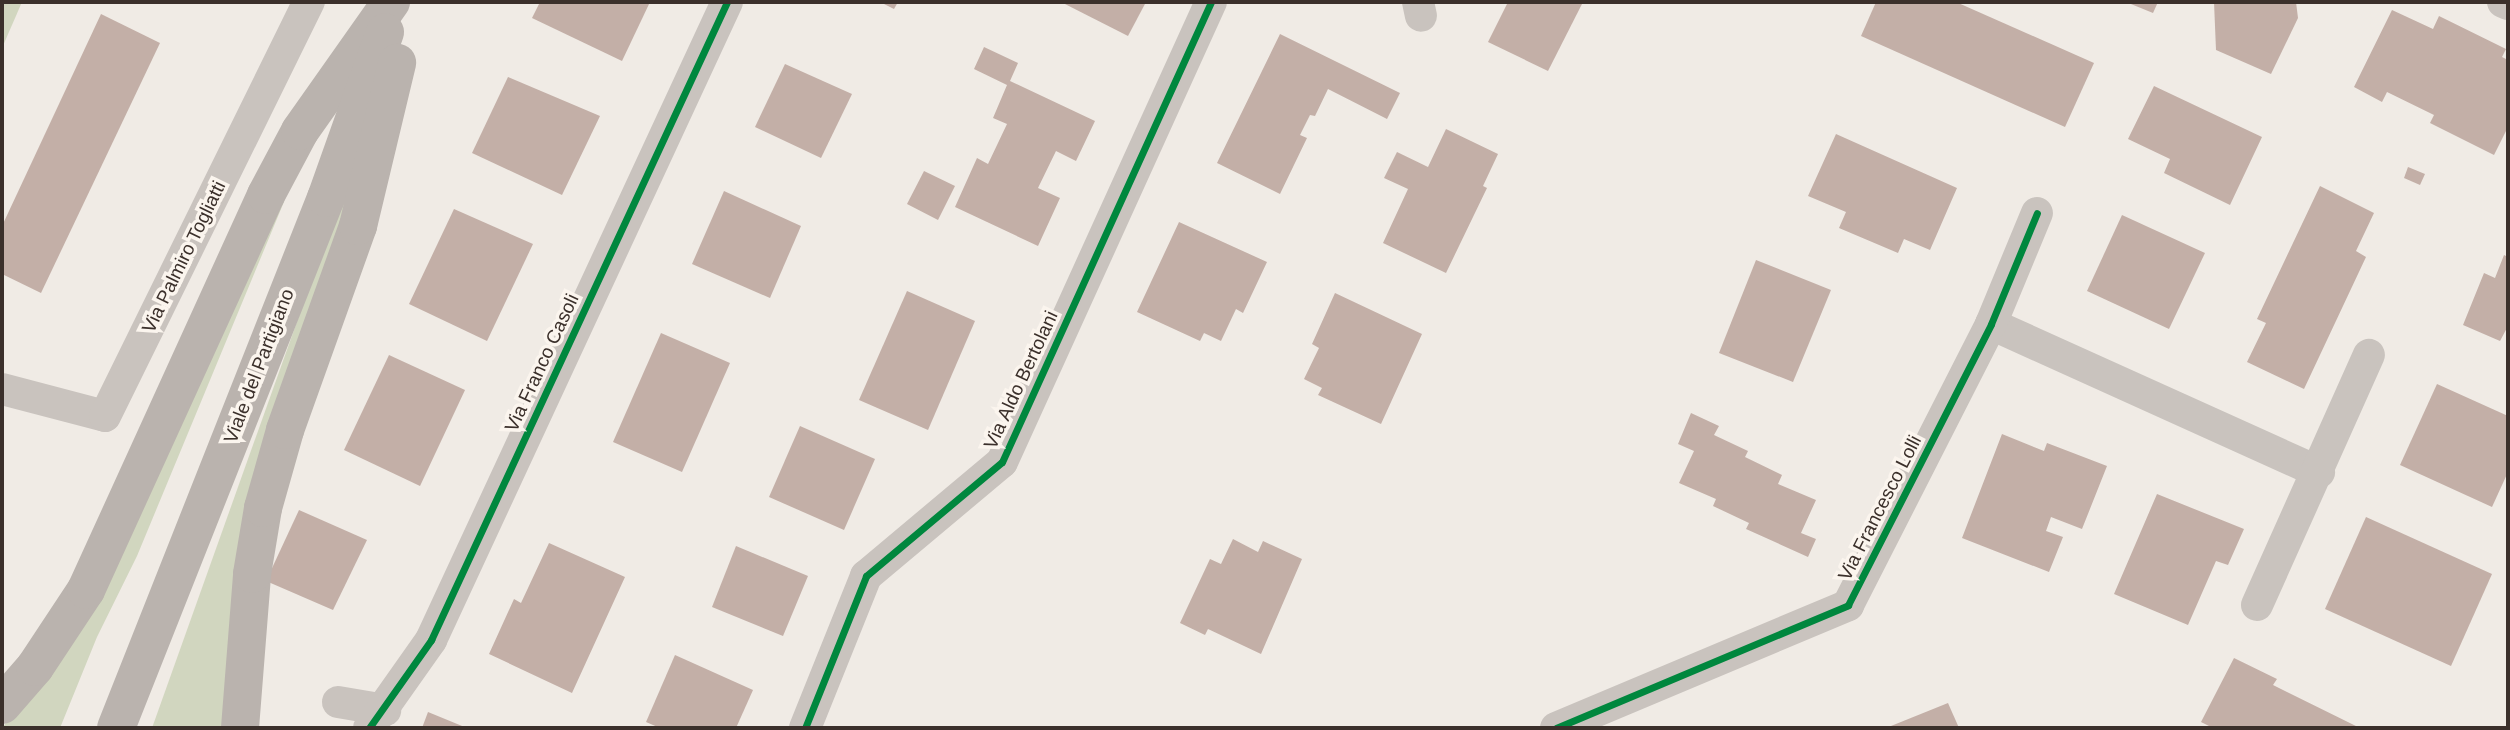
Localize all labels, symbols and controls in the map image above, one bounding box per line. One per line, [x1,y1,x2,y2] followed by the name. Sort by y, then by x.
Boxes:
[137,177,231,337] street label: Via Palmiro Togliatti
[219,286,299,446] street label: Viale del Partigiano
[500,290,584,436] street label: Via Franco Casoli
[979,307,1063,453] street label: Via Aldo Bertolani
[1833,431,1927,585] street label: Via Francesco Lolli

